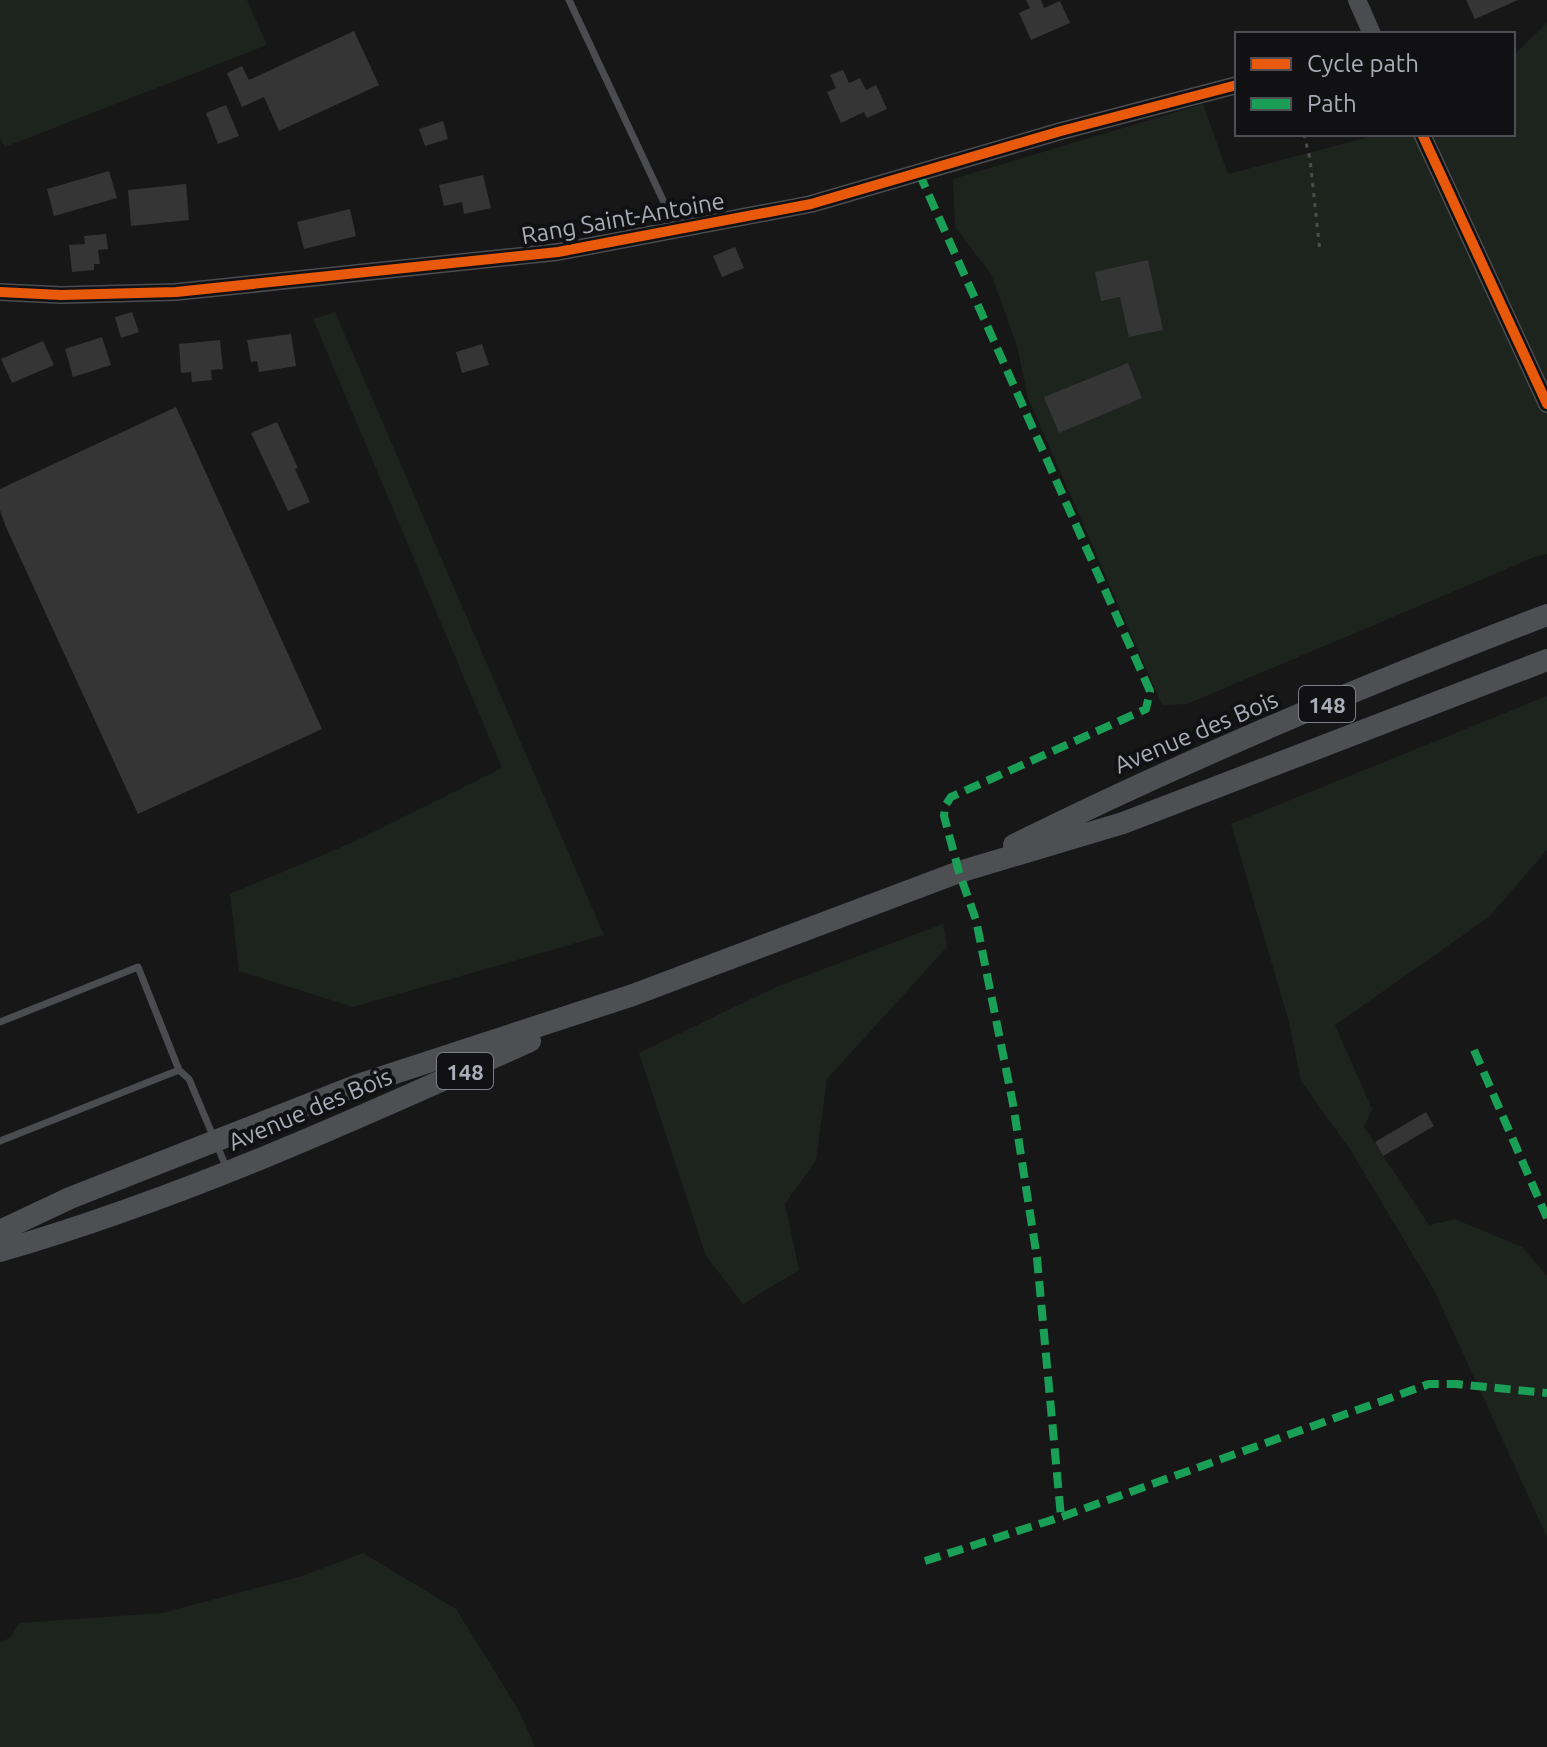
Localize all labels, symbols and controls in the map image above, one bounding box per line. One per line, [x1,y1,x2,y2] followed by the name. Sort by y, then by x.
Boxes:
[1235,32,1515,136] legend
[1307,50,1419,77] text: Cycle path
[1307,90,1357,117] text: Path
[519,187,727,249] street label: Rang Saint-Antoine
[1110,685,1282,779] street label: Avenue des Bois
[1299,686,1355,722] road number: 148
[437,1053,493,1089] road number: 148
[224,1062,396,1156] street label: Avenue des Bois

